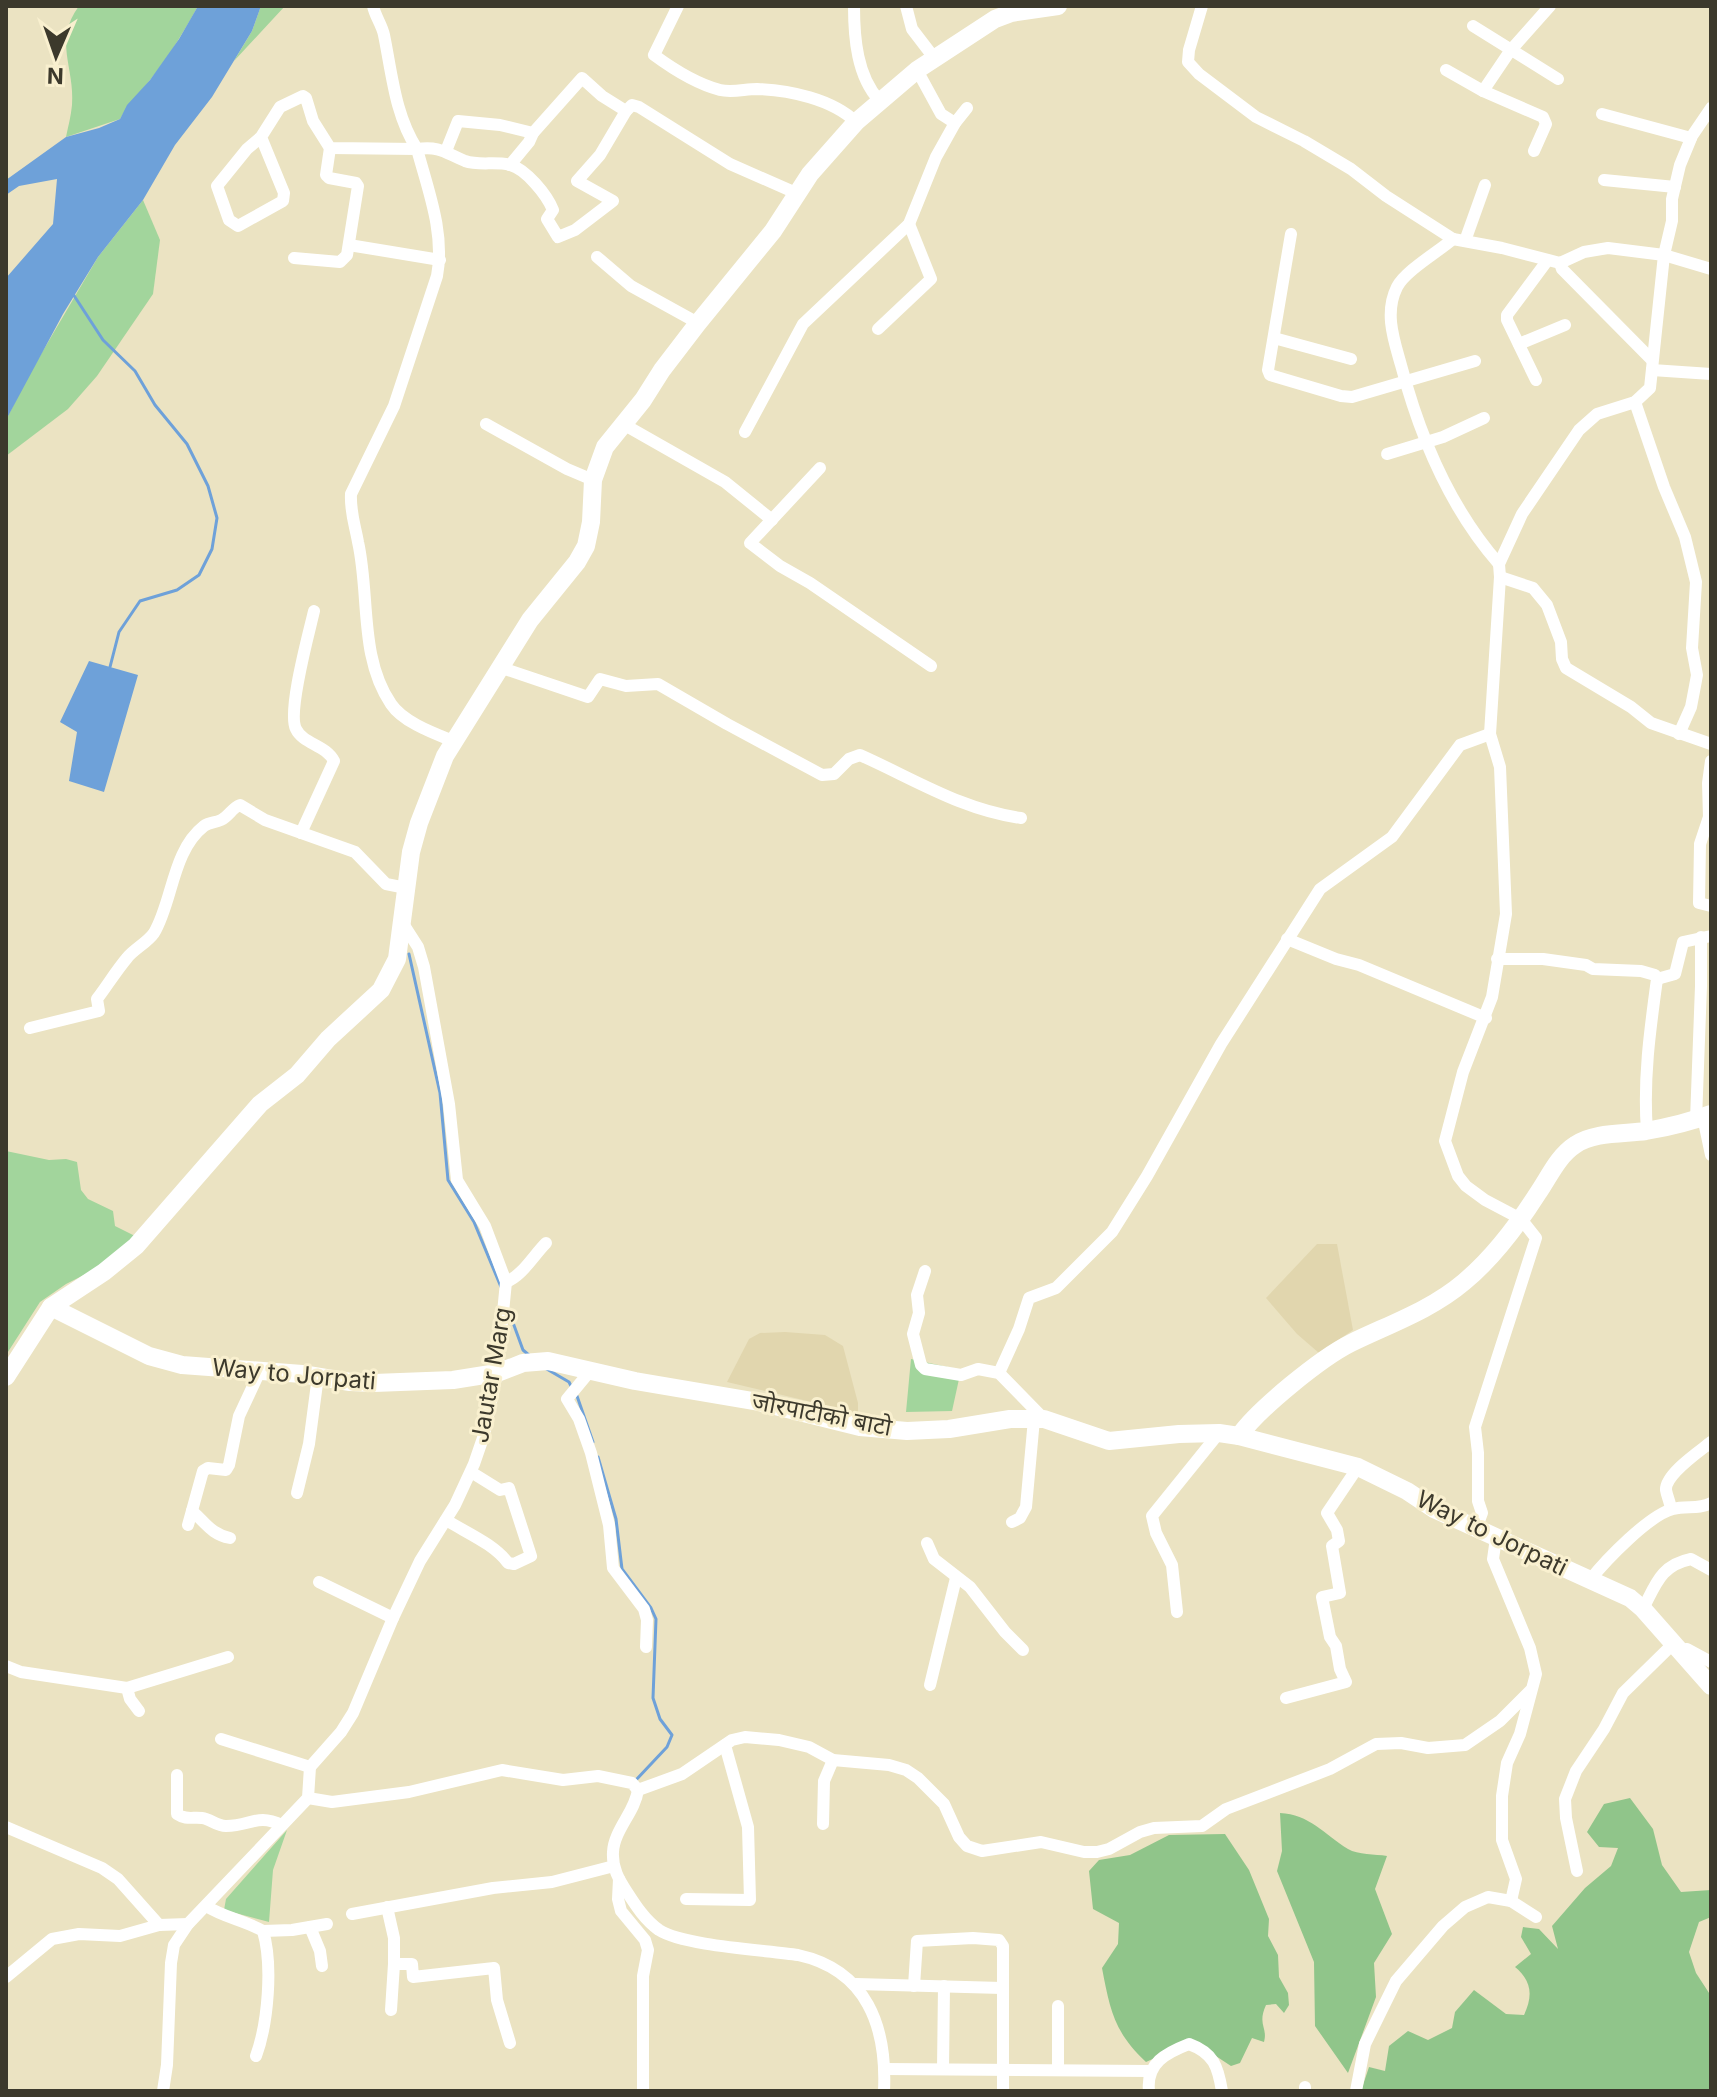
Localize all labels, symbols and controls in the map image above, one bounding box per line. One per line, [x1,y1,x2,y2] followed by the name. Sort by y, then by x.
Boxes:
[16,16,96,96] north arrow
[46,63,64,89] text: N
[465,1305,517,1445] street label: Jautar Marg
[211,1352,377,1396] street label: Way to Jorpati
[750,1386,895,1442] street label: जोरपाटीको बाटो
[1412,1484,1572,1582] street label: Way to Jorpati

